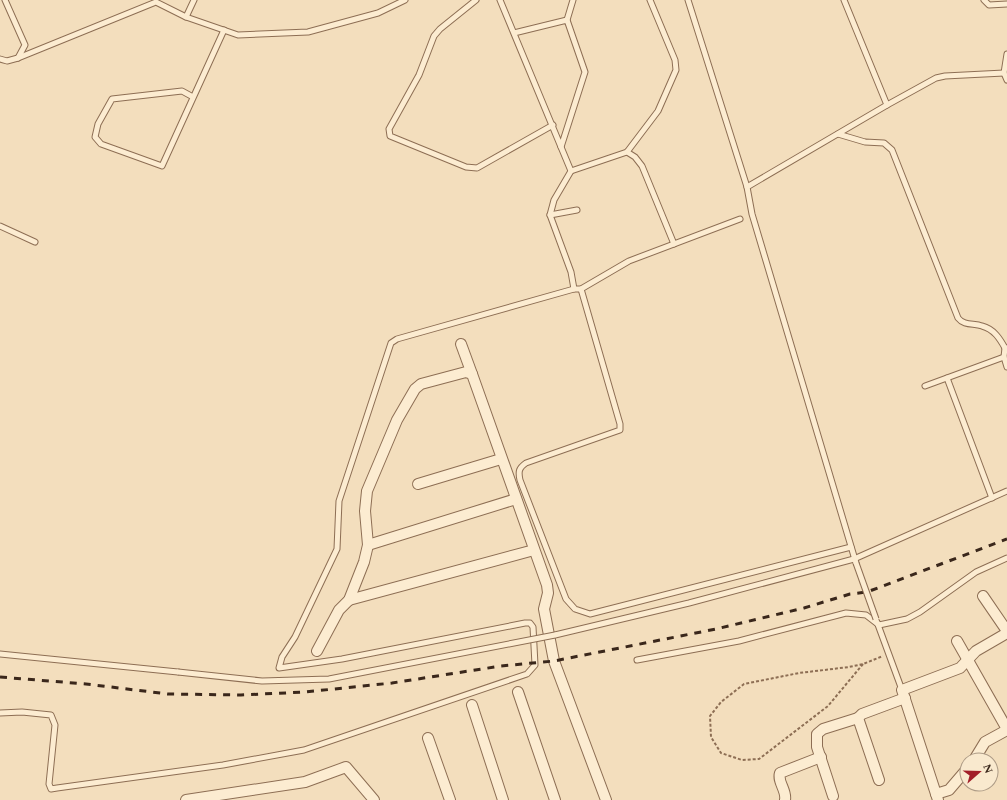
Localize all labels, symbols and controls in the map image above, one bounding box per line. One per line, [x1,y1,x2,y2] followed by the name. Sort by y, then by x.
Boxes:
[959,752,999,792] north arrow
[978,762,997,776] text: N

